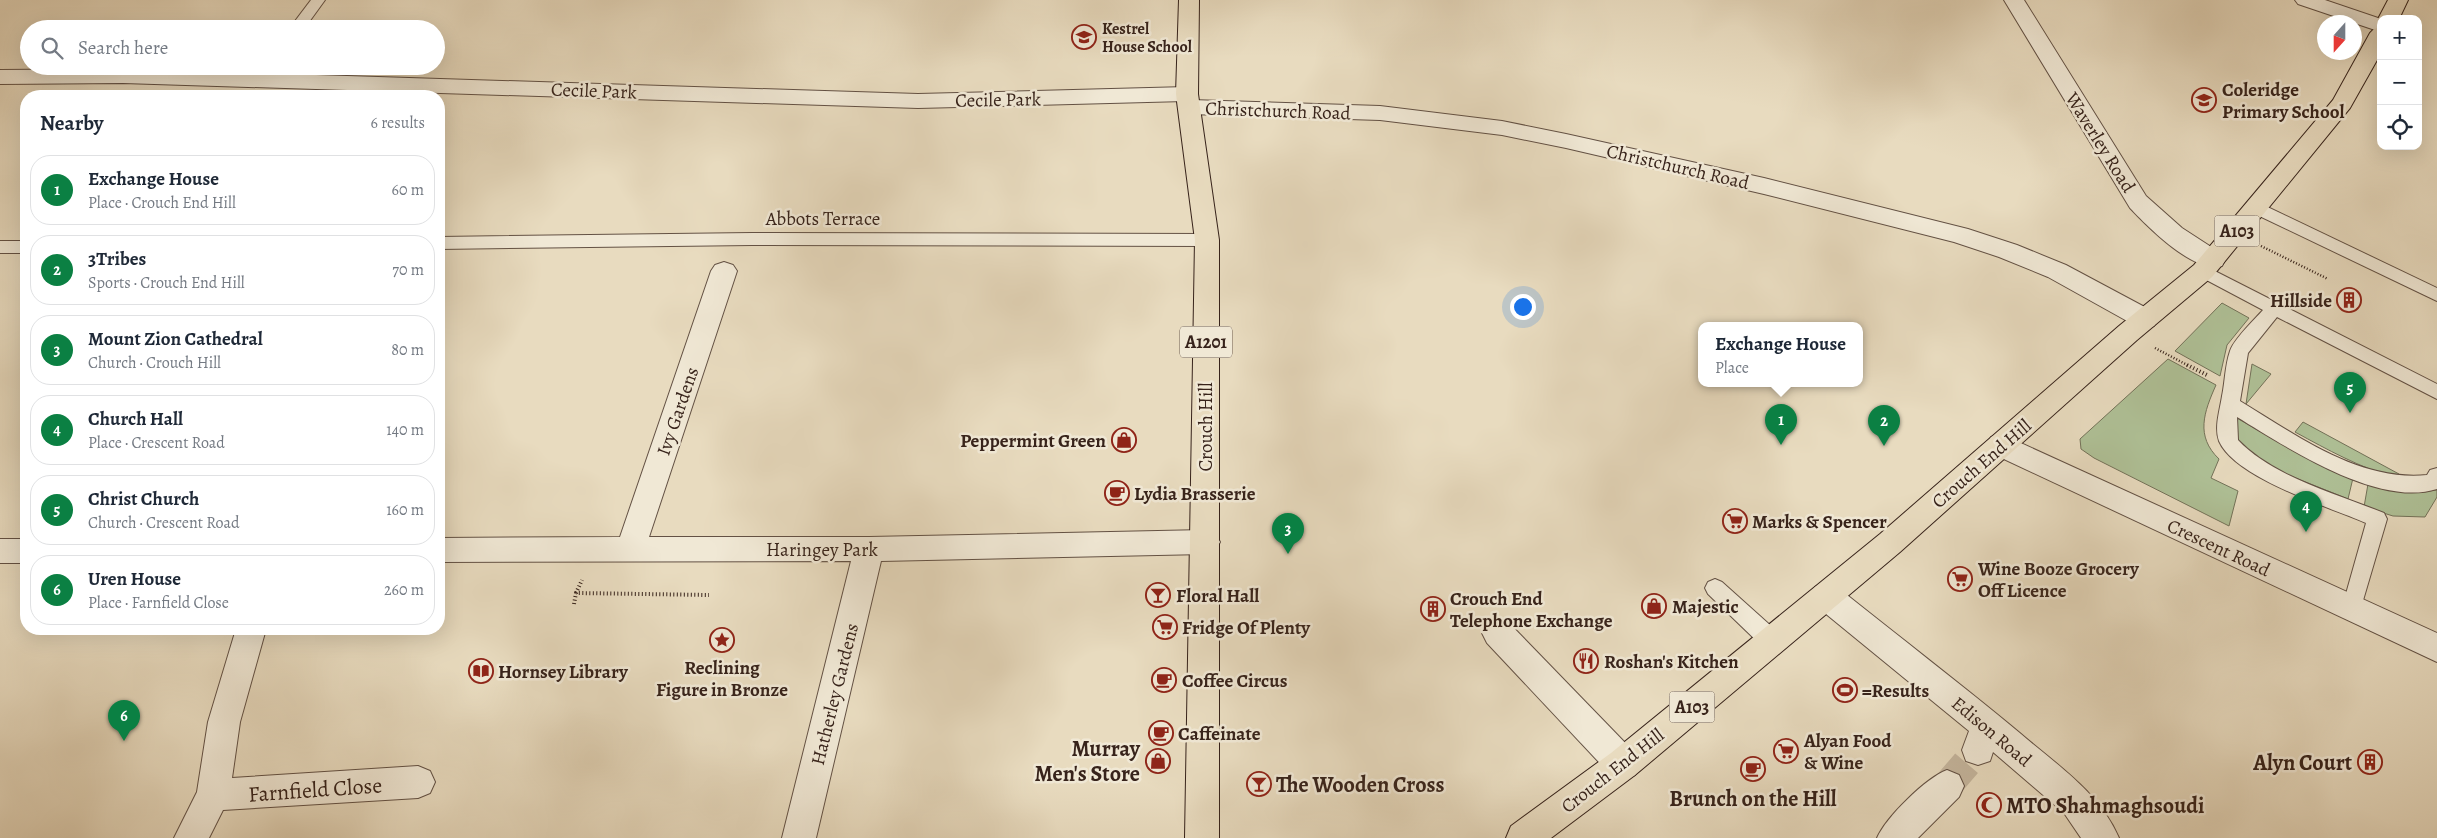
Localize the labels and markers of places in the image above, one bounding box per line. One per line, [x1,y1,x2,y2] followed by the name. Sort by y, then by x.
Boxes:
[1102,18,1193,58] place label: Kestrel House School
[1071,24,1097,50] school or university icon: Kestrel House School
[2222,77,2345,125] place label: Coleridge Primary School
[2191,87,2217,113] school or university icon: Coleridge Primary School
[2336,287,2362,313] building icon: Hillside
[2270,288,2332,314] place label: Hillside
[2334,372,2366,413] pin: 5
[1765,404,1797,445] pin: 1
[1868,405,1900,446] pin: 2
[1111,427,1137,453] shop icon: Peppermint Green
[960,428,1106,454] place label: Peppermint Green
[1104,480,1130,506] cafe icon: Lydia Brasserie
[1134,481,1256,507] place label: Lydia Brasserie
[2290,491,2322,532] pin: 4
[1722,508,1748,534] supermarket icon: Marks & Spencer
[1752,509,1887,535] place label: Marks & Spencer
[1272,513,1304,554] pin: 3
[1977,556,2140,604] place label: Wine Booze Grocery Off Licence
[1947,566,1973,592] supermarket icon: Wine Booze Grocery Off Licence
[1145,582,1171,608] bar icon: Floral Hall
[1176,583,1259,609] place label: Floral Hall
[1450,586,1613,634] place label: Crouch End Telephone Exchange
[1641,593,1667,619] shop icon: Majestic
[1672,594,1739,620] place label: Majestic
[1420,596,1446,622] building icon: Crouch End Telephone Exchange
[1152,614,1178,640] supermarket icon: Fridge Of Plenty
[1182,615,1311,641] place label: Fridge Of Plenty
[709,627,735,653] place icon: Reclining Figure in Bronze
[1573,648,1599,674] restaurant icon: Roshan's Kitchen
[1604,649,1739,675] place label: Roshan's Kitchen
[656,655,788,703] place label: Reclining Figure in Bronze
[468,658,494,684] library icon: Hornsey Library
[498,659,629,685] place label: Hornsey Library
[1151,667,1177,693] cafe icon: Coffee Circus
[1182,668,1288,694] place label: Coffee Circus
[1832,677,1858,703] sports icon: =Results
[1862,678,1929,704] place label: =Results
[108,700,140,741] pin: 6
[1148,720,1174,746] cafe icon: Caffeinate
[1178,721,1261,747] place label: Caffeinate
[1803,728,1892,776] place label: Alyan Food & Wine
[1034,734,1141,789] place label: Murray Men's Store
[1773,738,1799,764] supermarket icon: Alyan Food & Wine
[1145,748,1171,774] shop icon: Murray Men's Store
[2252,748,2353,778] place label: Alyn Court
[2357,749,2383,775] building icon: Alyn Court
[1740,756,1766,782] cafe icon: Brunch on the Hill
[1276,770,1444,800] place label: The Wooden Cross
[1246,771,1272,797] bar icon: The Wooden Cross
[1669,784,1837,814] place label: Brunch on the Hill
[2006,791,2204,821] place label: MTO Shahmaghsoudi
[1976,792,2002,818] mosque icon: MTO Shahmaghsoudi

